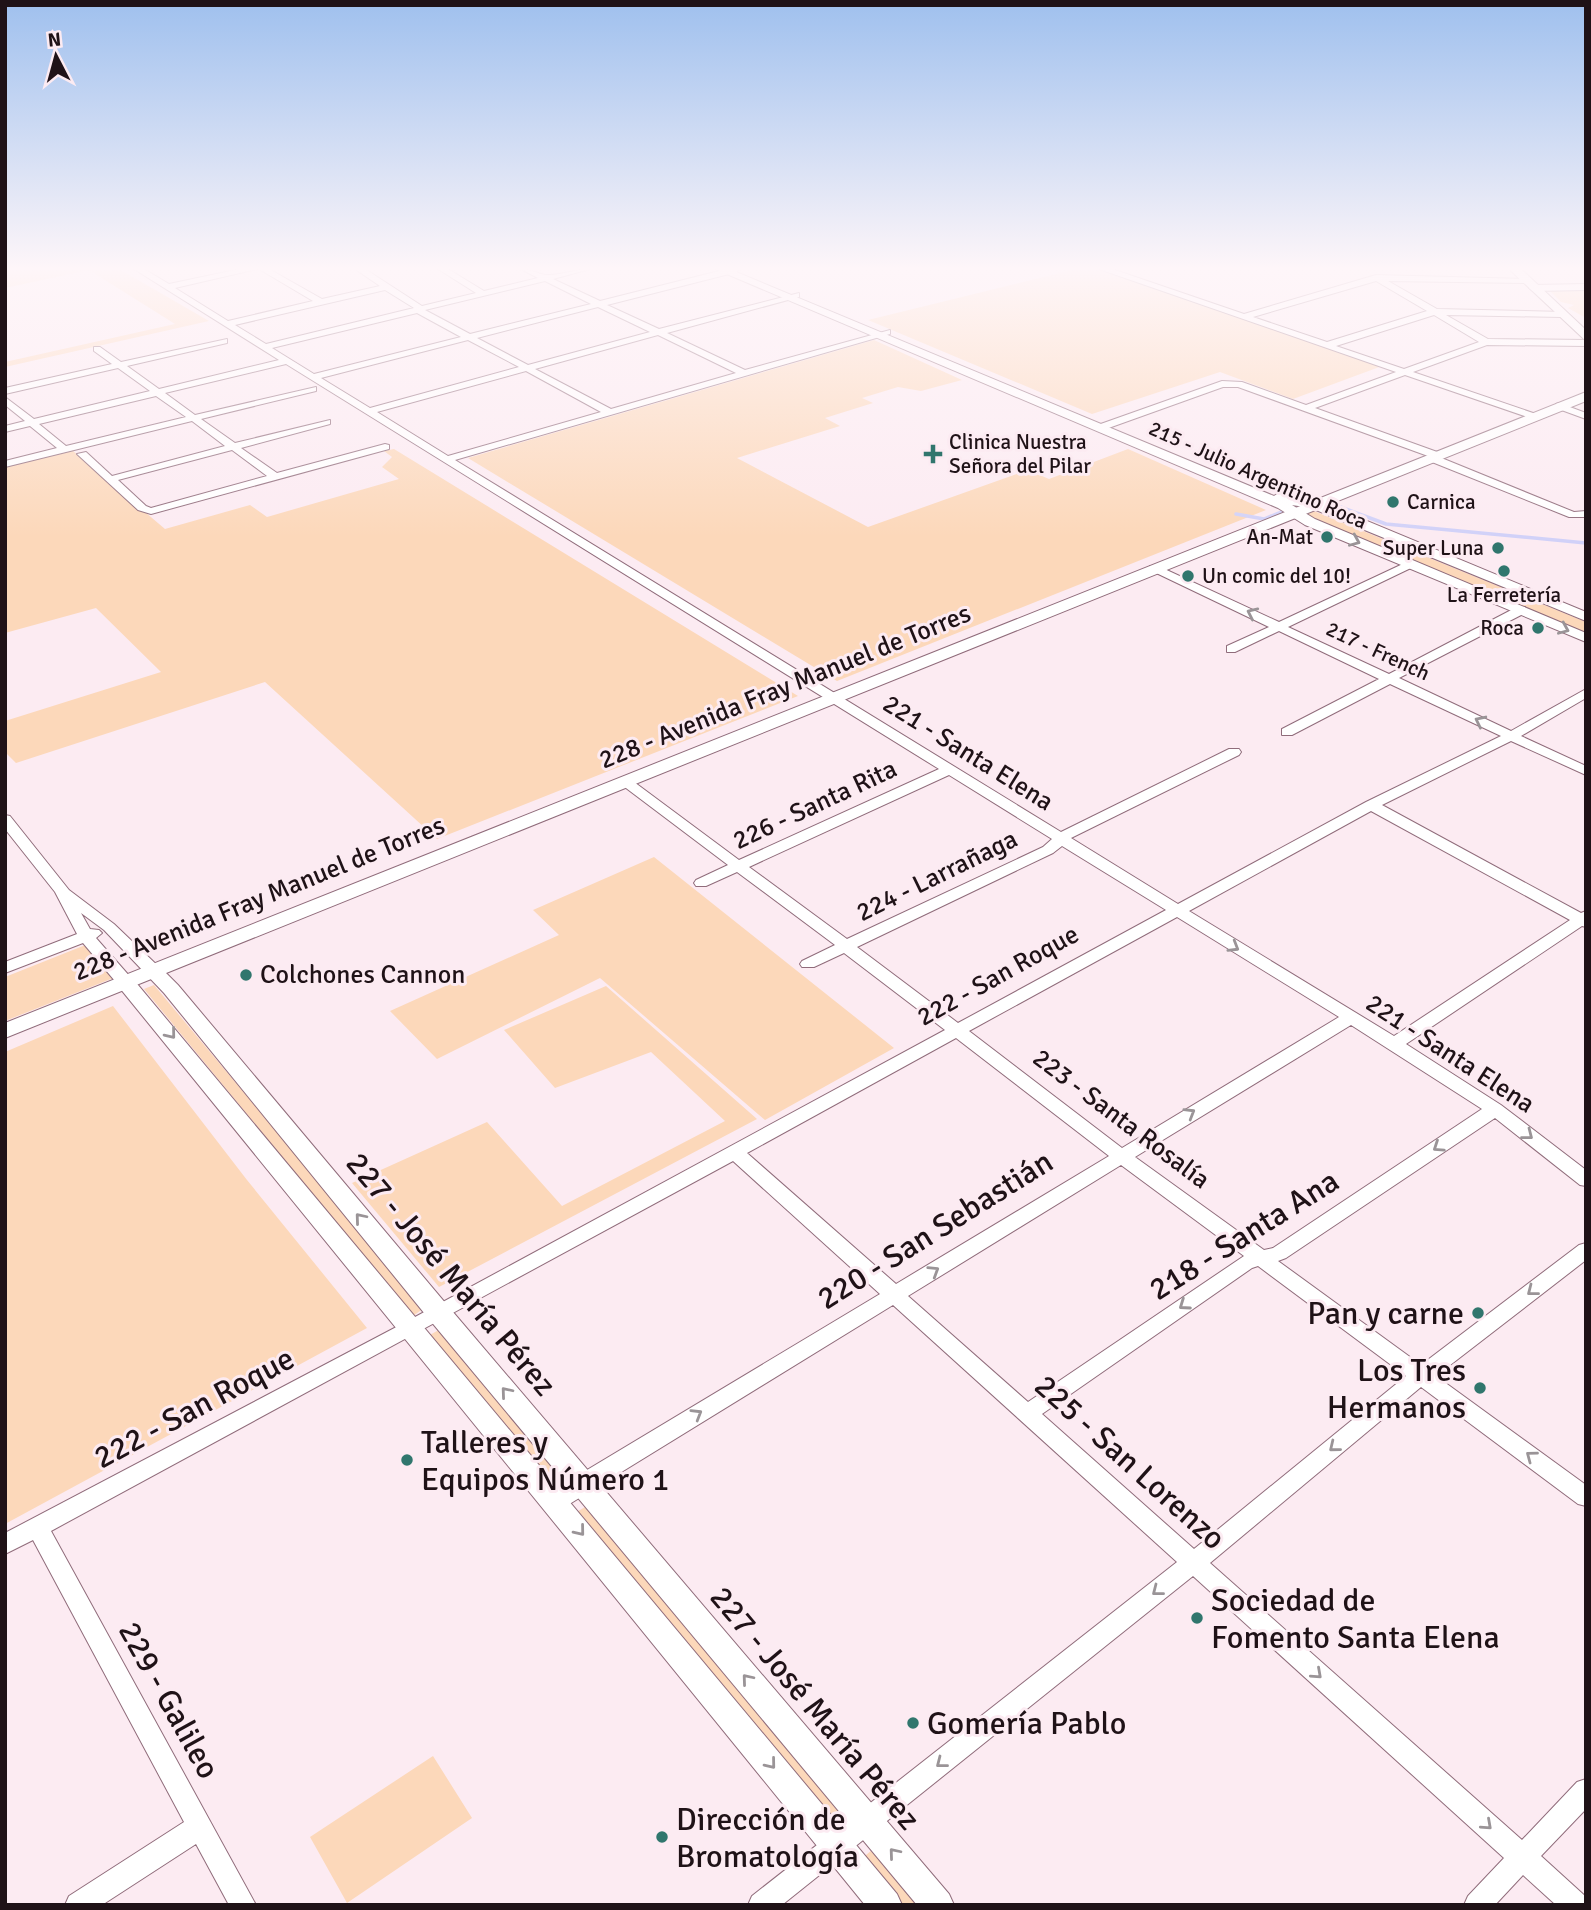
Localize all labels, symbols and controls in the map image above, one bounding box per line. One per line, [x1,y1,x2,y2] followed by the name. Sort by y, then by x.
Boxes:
[21,21,91,91] north arrow
[47,27,62,53] text: N
[1145,415,1371,535] street label: 215 - Julio Argentino Roca
[949,429,1091,479] place label: Clinica Nuestra Señora del Pilar
[923,444,943,464] marker: Clinica Nuestra Señora del Pilar
[1407,489,1476,515] place label: Carnica
[1385,494,1401,510] marker: Carnica
[1247,524,1313,550] place label: An-Mat
[1319,529,1335,545] marker: An-Mat
[1348,532,1360,546] one-way arrow
[1383,535,1484,561] place label: Super Luna
[1490,540,1506,556] marker: Super Luna
[1202,563,1351,589] place label: Un comic del 10!
[1496,563,1512,579] marker: La Ferretería
[1180,568,1196,584] marker: Un comic del 10!
[1447,582,1561,608] place label: La Ferretería
[594,598,976,776] street label: 228 - Avenida Fray Manuel de Torres
[1247,607,1259,621] one-way arrow
[1480,615,1524,641] place label: Roca
[1322,616,1434,686] street label: 217 - French
[1530,620,1546,636] marker: Roca
[1557,621,1570,635] one-way arrow
[877,688,1059,818] street label: 221 - Santa Elena
[1475,715,1487,729] one-way arrow
[728,753,902,857] street label: 226 - Santa Rita
[68,810,450,988] street label: 228 - Avenida Fray Manuel de Torres
[851,823,1023,929] street label: 224 - Larrañaga
[912,918,1084,1034] street label: 222 - San Roque
[1226,938,1239,951] one-way arrow
[260,959,465,991] place label: Colchones Cannon
[238,967,254,983] marker: Colchones Cannon
[1360,987,1540,1121] street label: 221 - Santa Elena
[162,1027,175,1039] one-way arrow
[1026,1042,1216,1196] street label: 223 - Santa Rosalía
[1183,1108,1196,1121] one-way arrow
[1521,1127,1533,1140] one-way arrow
[1433,1139,1446,1152] one-way arrow
[810,1142,1060,1318] street label: 220 - San Sebastián
[338,1144,564,1404] street label: 227 - José María Pérez
[1142,1161,1346,1309] street label: 218 - Santa Ana
[356,1213,368,1226] one-way arrow
[926,1267,939,1280] one-way arrow
[1527,1283,1539,1296] one-way arrow
[1307,1294,1464,1333] place label: Pan y carne
[1179,1297,1192,1310] one-way arrow
[1470,1305,1486,1321] marker: Pan y carne
[87,1339,301,1477] street label: 222 - San Roque
[1327,1351,1466,1427] place label: Los Tres Hermanos
[1027,1366,1233,1558] street label: 225 - San Lorenzo
[1472,1380,1488,1396] marker: Los Tres Hermanos
[502,1388,514,1401] one-way arrow
[690,1410,703,1423] one-way arrow
[421,1423,669,1499] place label: Talleres y Equipos Número 1
[1329,1439,1341,1452] one-way arrow
[399,1452,415,1468] marker: Talleres y Equipos Número 1
[1526,1452,1539,1465] one-way arrow
[572,1523,584,1536] one-way arrow
[702,1578,928,1838] street label: 227 - José María Pérez
[1211,1581,1500,1657] place label: Sociedad de Fomento Santa Elena
[1153,1583,1165,1596] one-way arrow
[1189,1610,1205,1626] marker: Sociedad de Fomento Santa Elena
[110,1615,228,1785] street label: 229 - Galileo
[1309,1666,1322,1678] one-way arrow
[743,1674,756,1686] one-way arrow
[927,1704,1126,1743] place label: Gomería Pablo
[905,1715,921,1731] marker: Gomería Pablo
[936,1754,948,1767] one-way arrow
[763,1756,775,1769] one-way arrow
[676,1800,859,1876] place label: Dirección de Bromatología
[1479,1817,1492,1829] one-way arrow
[654,1829,670,1845] marker: Dirección de Bromatología
[890,1848,902,1861] one-way arrow

